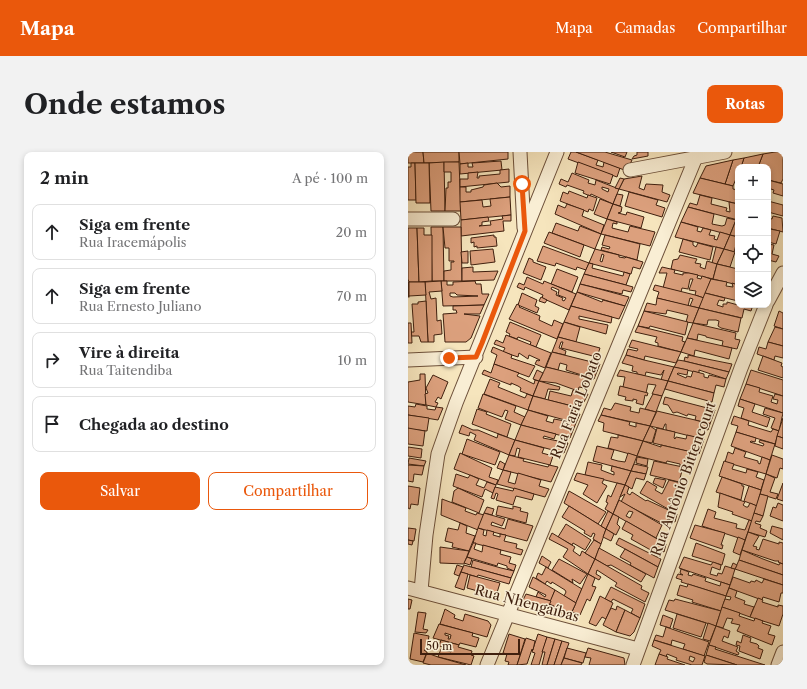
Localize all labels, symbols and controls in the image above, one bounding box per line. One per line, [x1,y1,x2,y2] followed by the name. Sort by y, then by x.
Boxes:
[20,17,75,40] text: Mapa
[555,19,593,37] text: Mapa
[615,19,675,37] text: Camadas
[697,19,787,37] text: Compartilhar
[707,85,783,123] button: Rotas
[24,87,225,121] text: Onde estamos
[735,164,771,308] map controls
[735,164,771,200] button: +
[40,168,89,188] text: 2 min
[292,170,368,186] text: A pé · 100 m
[513,175,531,193] route start
[735,200,771,236] button: −
[79,215,190,234] text: Siga em frente
[41,221,63,243] icon: ahead
[336,224,367,240] text: 20 m
[79,234,186,250] text: Rua Iracemápolis
[735,236,771,272] button: locate
[735,272,771,308] button: layers
[79,279,190,298] text: Siga em frente
[41,285,63,307] icon: ahead
[337,288,367,304] text: 70 m
[79,298,201,314] text: Rua Ernesto Juliano
[79,343,179,362] text: Vire à direita
[41,349,63,371] icon: right
[440,349,458,367] route end
[546,349,606,461] street label: Rua Faria Lobato
[338,352,367,368] text: 10 m
[79,362,172,378] text: Rua Taitendiba
[647,399,719,559] street label: Rua Antônio Bittencourt
[41,413,63,435] icon: arrive
[79,415,229,434] text: Chegada ao destino
[40,472,200,510] button: Salvar
[208,472,368,510] button: Compartilhar
[473,580,581,626] street label: Rua Nhengaíbas
[420,637,520,656] scale bar
[426,639,452,653] text: 50 m

